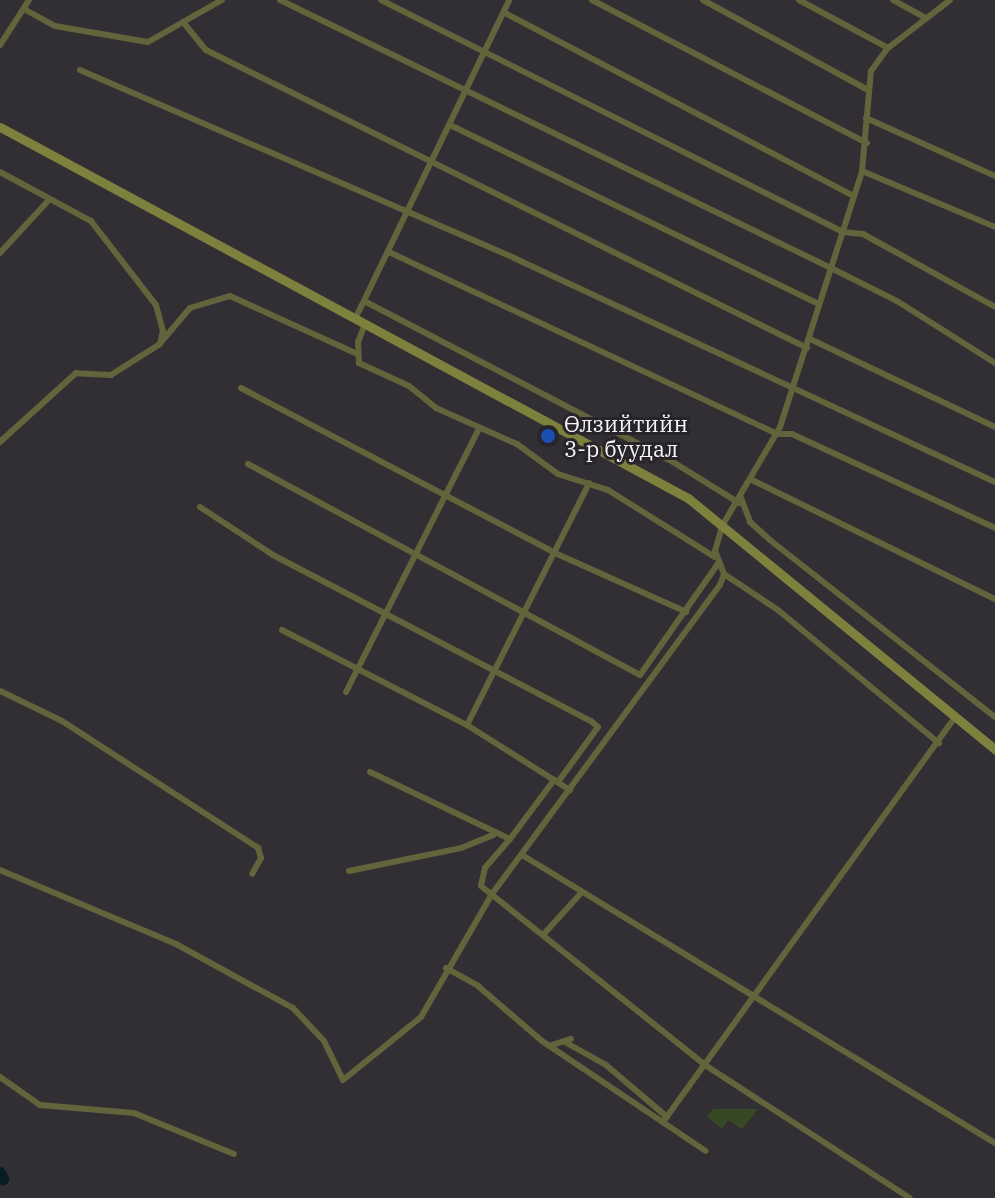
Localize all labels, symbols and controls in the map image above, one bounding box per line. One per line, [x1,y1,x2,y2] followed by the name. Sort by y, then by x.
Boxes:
[564,410,688,462] place label: Өлзийтийн 3-р буудал
[539,427,557,445] marker: Өлзийтийн 3-р буудал

